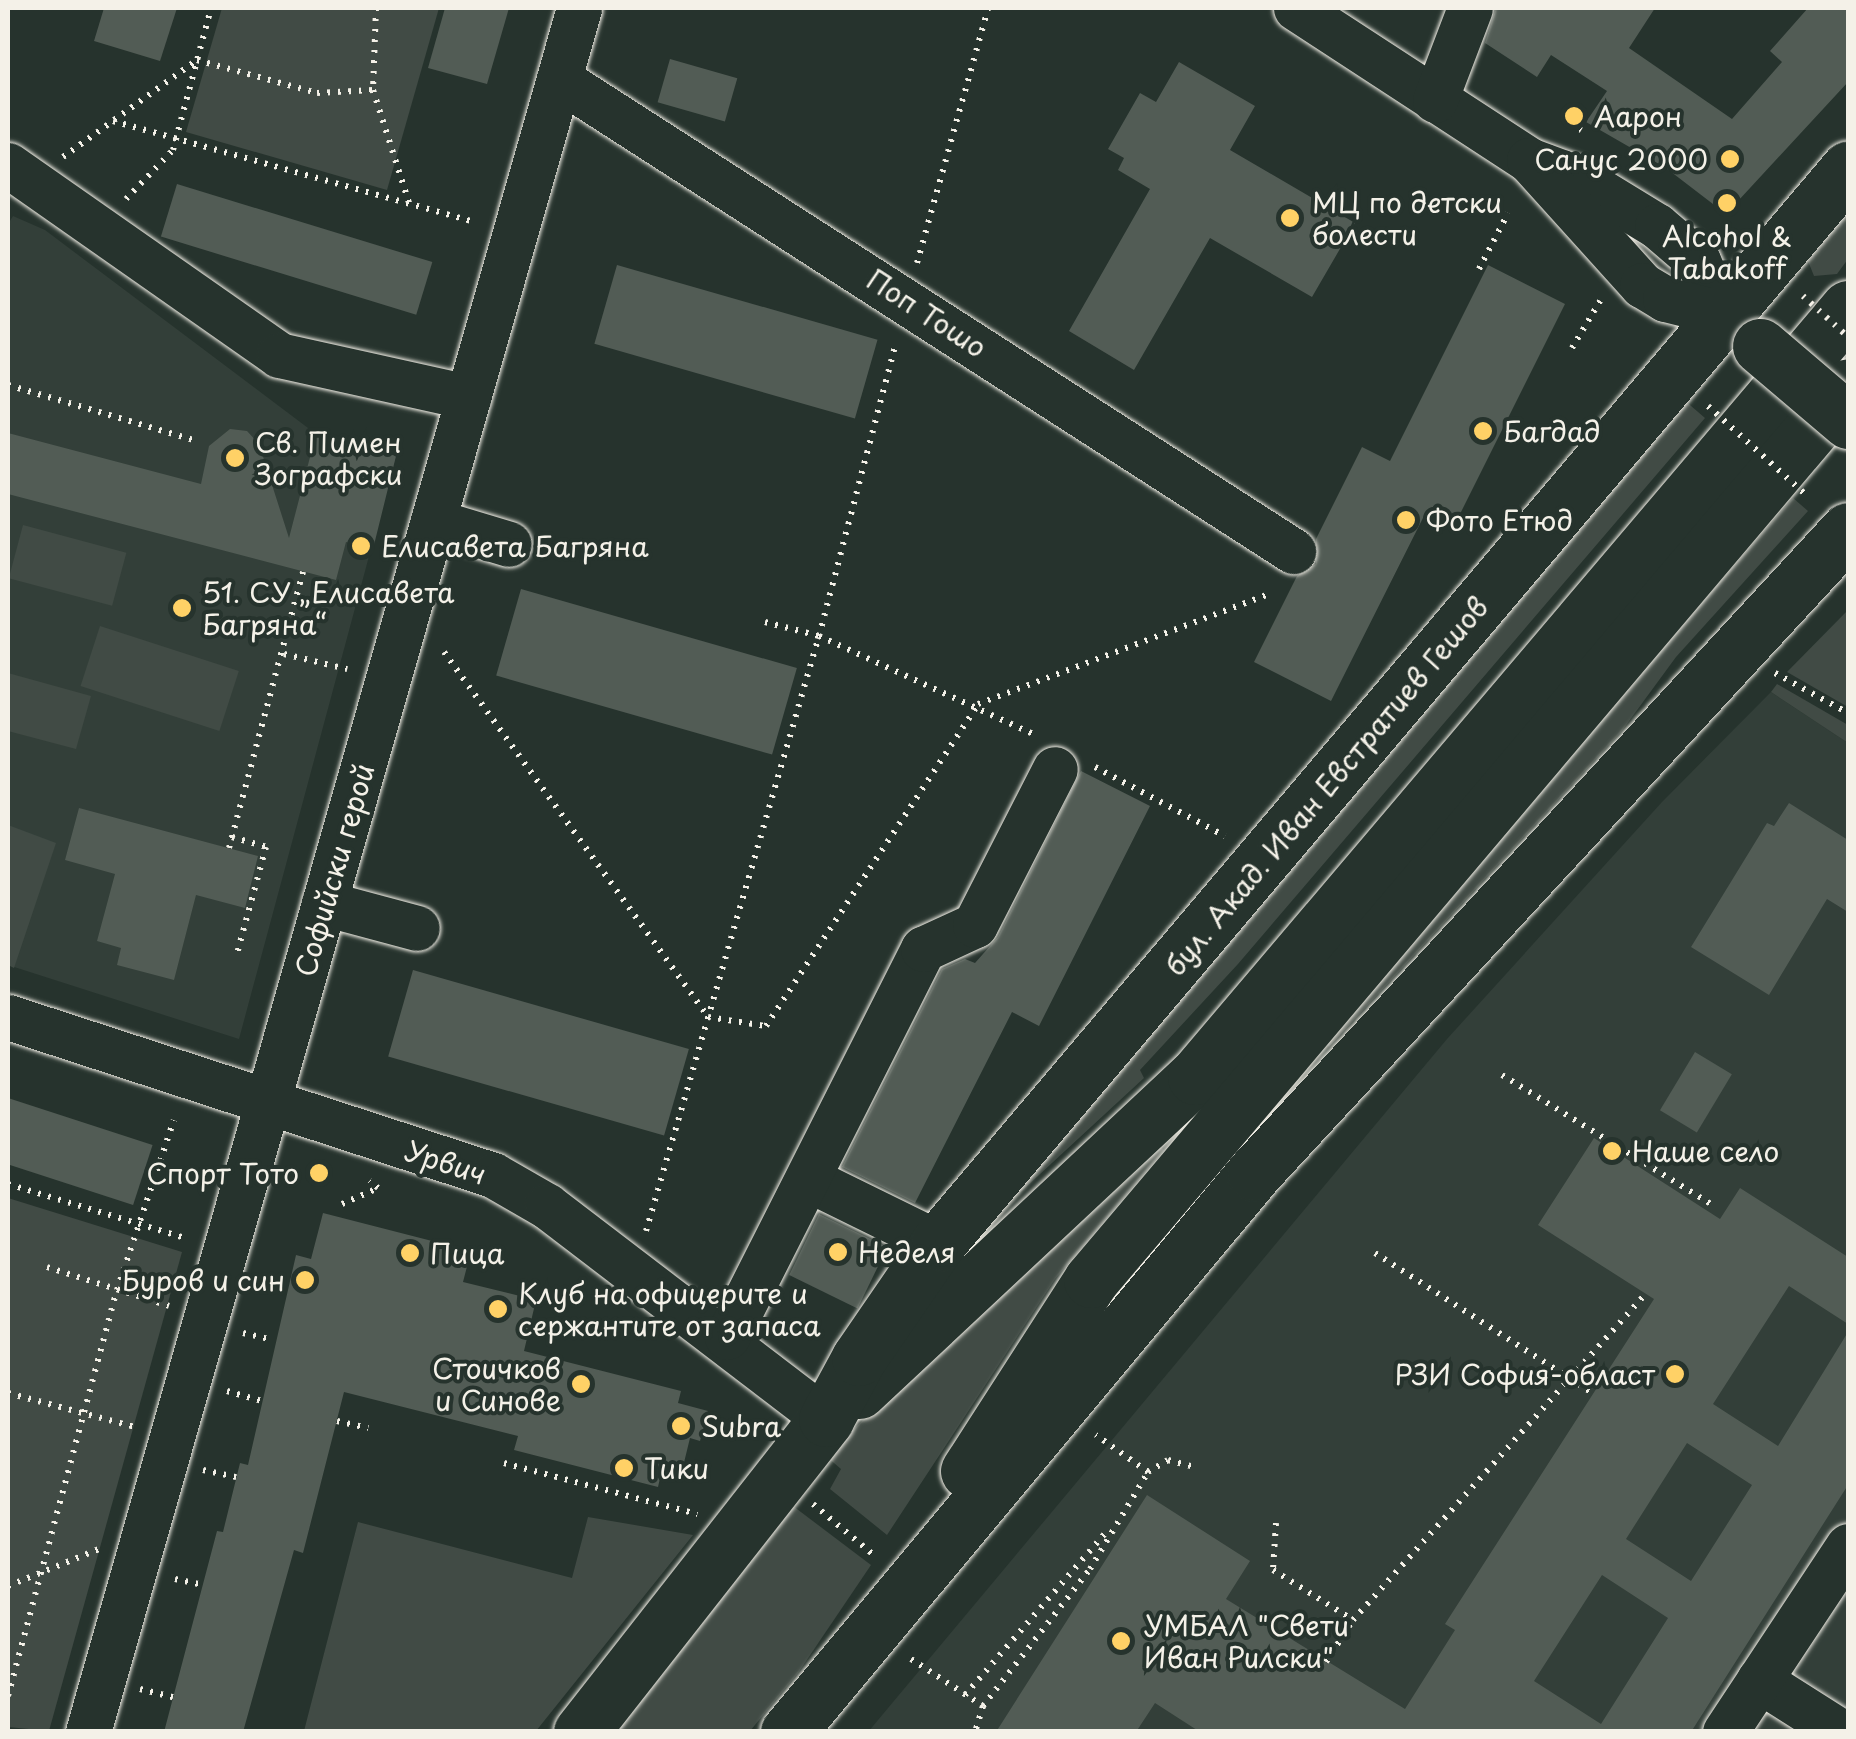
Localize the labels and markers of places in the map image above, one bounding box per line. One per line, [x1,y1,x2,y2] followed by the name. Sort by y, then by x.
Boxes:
[1594,99,1682,133] place label: Аарон
[1563,105,1585,127] marker: Аарон
[1534,142,1708,176] place label: Санус 2000
[1717,146,1743,172] marker: Санус 2000
[1312,185,1503,251] place label: МЦ по детски болести
[1716,192,1738,214] marker: Alcohol & Tabakoff
[1277,205,1303,231] marker: МЦ по детски болести
[1662,219,1792,285] place label: Alcohol & Tabakoff
[1503,414,1601,448] place label: Багдад
[1472,420,1494,442] marker: Багдад
[255,425,403,491] place label: Св. Пимен Зографски
[224,447,246,469] marker: Св. Пимен Зографски
[1426,503,1574,537] place label: Фото Етюд
[1395,509,1417,531] marker: Фото Етюд
[381,529,648,563] place label: Елисавета Багряна
[350,535,372,557] marker: Елисавета Багряна
[202,575,454,641] place label: 51. СУ „Елисавета Багряна“
[171,597,193,619] marker: 51. СУ „Елисавета Багряна“
[1632,1134,1779,1168] place label: Наше село
[1601,1140,1623,1162] marker: Наше село
[146,1156,299,1190] place label: Спорт Тото
[308,1162,330,1184] marker: Спорт Тото
[858,1235,956,1269] place label: Неделя
[430,1236,504,1270] place label: Пица
[827,1241,849,1263] marker: Неделя
[399,1242,421,1264] marker: Пица
[119,1263,285,1297] place label: Буров и син
[294,1269,316,1291] marker: Буров и син
[518,1276,823,1342] place label: Клуб на офицерите и сержантите от запаса
[487,1298,509,1320] marker: Клуб на офицерите и сержантите от запаса
[432,1351,561,1417] place label: Стоичков и Синове
[1395,1357,1655,1391] place label: РЗИ София-област
[1664,1363,1686,1385] marker: РЗИ София-област
[570,1373,592,1395] marker: Стоичков и Синове
[701,1409,781,1443] place label: Subra
[670,1415,692,1437] marker: Subra
[644,1451,709,1485] place label: Тики
[613,1457,635,1479] marker: Тики
[1144,1608,1349,1674] place label: УМБАЛ "Свети Иван Рилски"
[1108,1628,1134,1654] marker: УМБАЛ "Свети Иван Рилски"

